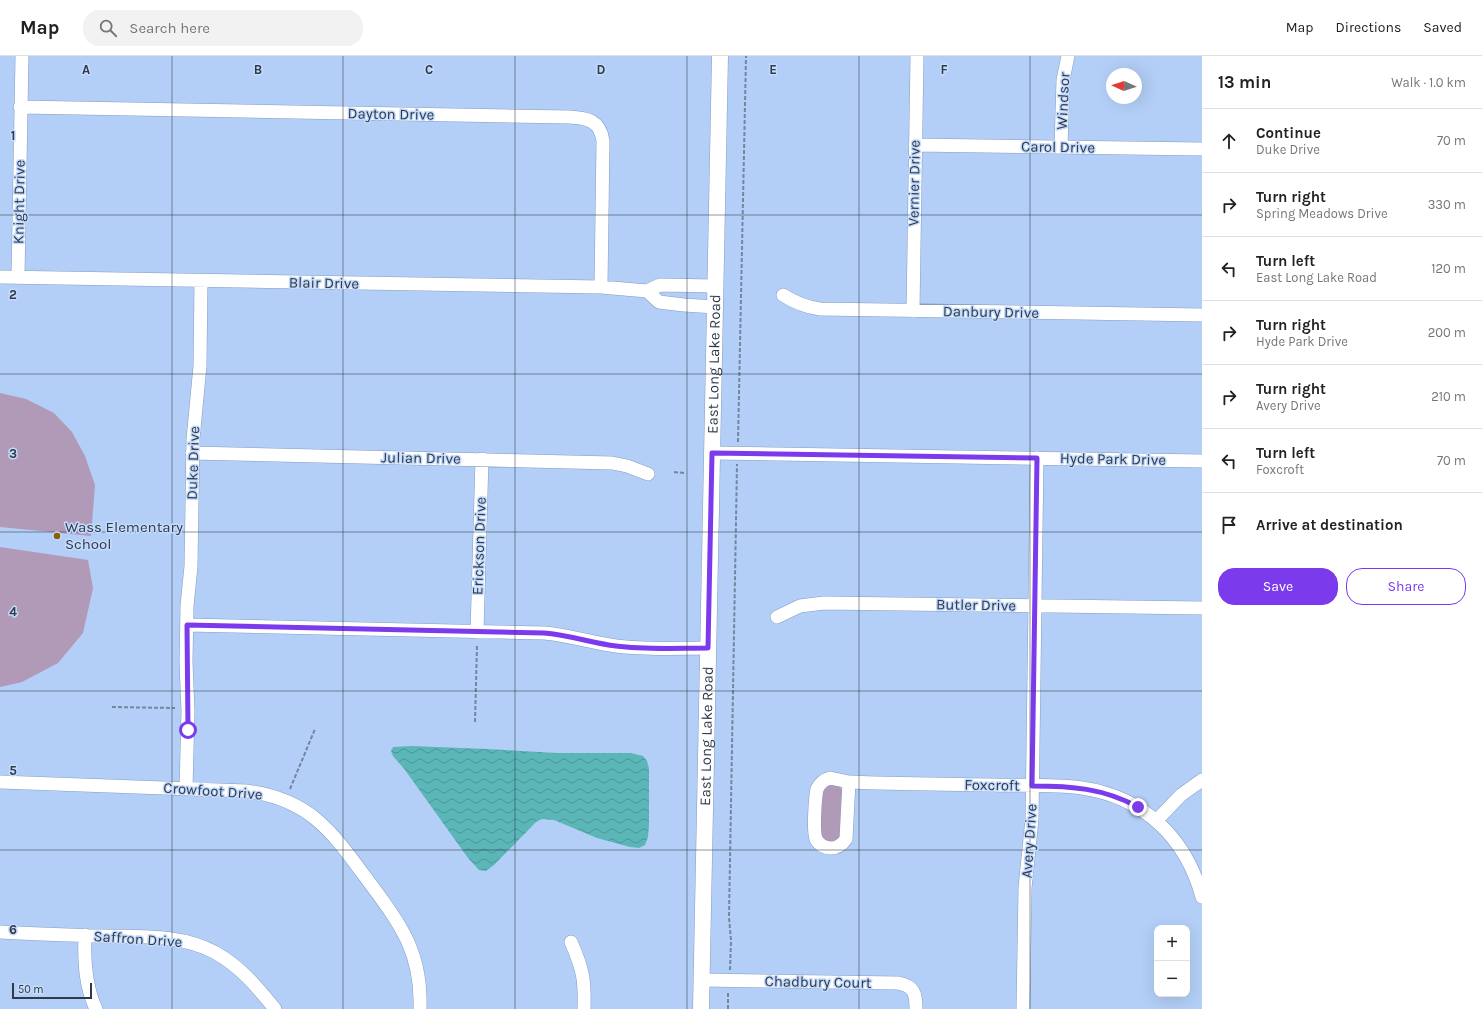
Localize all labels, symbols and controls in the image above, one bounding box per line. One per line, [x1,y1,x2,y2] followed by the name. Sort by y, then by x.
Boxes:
[83,10,363,46] search box
[20,17,59,39] text: Map
[97,17,119,39] icon: search
[129,19,210,37] text: Search here
[1286,19,1314,36] text: Map
[1336,19,1401,36] text: Directions
[1423,19,1462,36] text: Saved
[82,62,90,77] text: A
[254,62,262,77] text: B
[425,62,433,77] text: C
[597,62,606,77] text: D
[769,62,777,77] text: E
[940,62,948,77] text: F
[1106,68,1142,104] north arrow
[1053,71,1074,130] street label: Windsor
[1218,72,1271,92] text: 13 min
[1391,75,1466,90] text: Walk · 1.0 km
[348,104,434,124] street label: Dayton Drive
[1256,124,1321,142] text: Continue
[11,128,15,143] text: 1
[1218,130,1240,152] icon: ahead
[1437,133,1466,148] text: 70 m
[1021,137,1095,157] street label: Carol Drive
[904,140,924,226] street label: Vernier Drive
[1256,142,1320,157] text: Duke Drive
[9,160,29,244] street label: Knight Drive
[1256,188,1326,206] text: Turn right
[1218,194,1240,216] icon: right
[1428,197,1466,212] text: 330 m
[1256,206,1388,221] text: Spring Meadows Drive
[1256,252,1315,270] text: Turn left
[1218,258,1240,280] icon: left
[1431,261,1466,276] text: 120 m
[1256,270,1377,285] text: East Long Lake Road
[289,273,359,293] street label: Blair Drive
[9,287,17,302] text: 2
[703,294,724,434] street label: East Long Lake Road
[943,302,1039,322] street label: Danbury Drive
[1256,316,1326,334] text: Turn right
[1218,322,1240,344] icon: right
[1428,325,1466,340] text: 200 m
[1256,334,1348,349] text: Hyde Park Drive
[1256,380,1326,398] text: Turn right
[1218,386,1240,408] icon: right
[1431,389,1466,404] text: 210 m
[1256,398,1321,413] text: Avery Drive
[183,426,203,500] street label: Duke Drive
[1256,444,1315,462] text: Turn left
[9,446,17,461] text: 3
[381,448,461,468] street label: Julian Drive
[1060,449,1166,469] street label: Hyde Park Drive
[1218,450,1240,472] icon: left
[1437,453,1466,468] text: 70 m
[1256,462,1304,477] text: Foxcroft
[468,497,490,595] street label: Erickson Drive
[1218,514,1240,536] icon: arrive
[1256,516,1403,534] text: Arrive at destination
[65,518,183,553] place label: Wass Elementary School
[52,531,62,541] marker: Wass Elementary School
[1218,568,1338,605] button: Save
[1346,568,1466,605] button: Share
[936,595,1016,615] street label: Butler Drive
[9,604,17,619] text: 4
[696,666,717,806] street label: East Long Lake Road
[179,721,197,739] route start
[9,763,17,778] text: 5
[964,776,1020,794] street label: Foxcroft
[163,779,263,803] street label: Crowfoot Drive
[1129,798,1147,816] route end
[1017,803,1041,879] street label: Avery Drive
[9,922,17,937] text: 6
[1154,925,1190,997] map controls
[1154,925,1190,961] button: +
[93,927,183,951] street label: Saffron Drive
[1154,961,1190,997] button: −
[764,972,872,992] street label: Chadbury Court
[12,981,92,1000] scale bar
[18,983,44,996] text: 50 m

